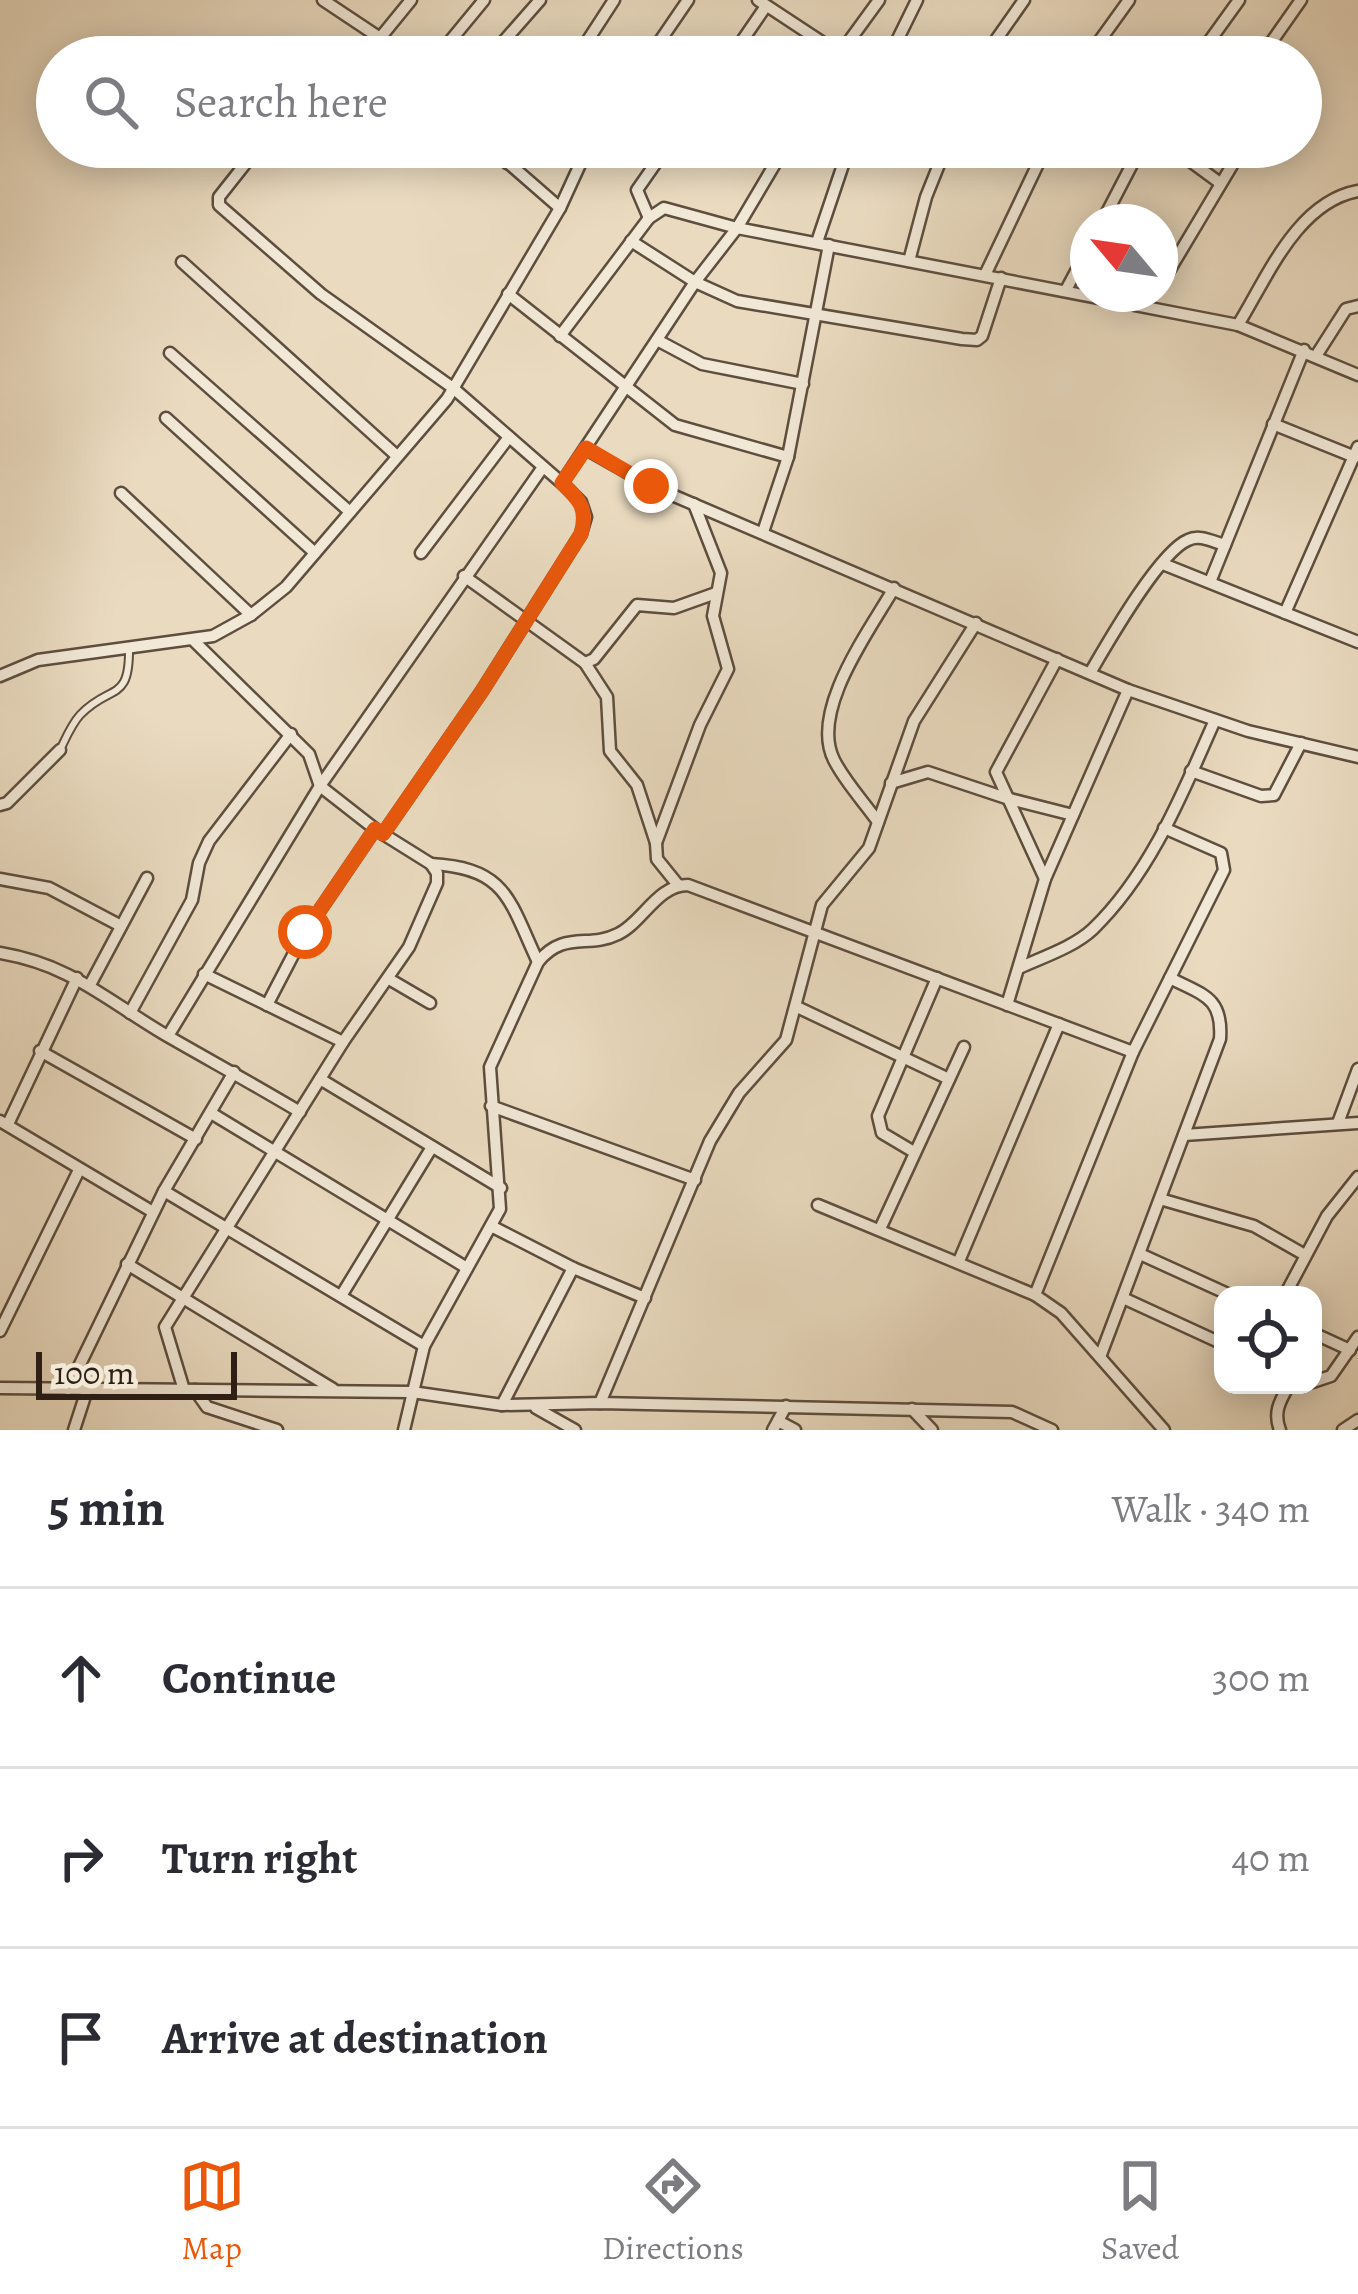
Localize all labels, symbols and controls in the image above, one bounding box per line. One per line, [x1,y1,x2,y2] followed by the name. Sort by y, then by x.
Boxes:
[36,36,1322,168] search box
[78,69,144,135] icon: search
[174,71,388,133] text: Search here
[1070,204,1178,312] north arrow
[624,459,678,513] route end
[278,905,332,959] route start
[1214,1286,1322,1394] map controls
[1214,1286,1322,1394] button: locate
[36,1346,237,1399] scale bar
[54,1350,134,1395] text: 100 m
[48,1473,165,1543] text: 5 min
[1112,1482,1310,1535] text: Walk · 340 m
[48,1645,114,1711] icon: ahead
[162,1647,336,1709] text: Continue
[1212,1651,1310,1704] text: 300 m
[48,1825,114,1891] icon: right
[162,1827,357,1889] text: Turn right
[1231,1831,1310,1884] text: 40 m
[48,2005,114,2071] icon: arrive
[162,2007,548,2069] text: Arrive at destination
[179,2153,245,2270] tab: Map
[602,2153,744,2270] tab: Directions
[1101,2153,1179,2270] tab: Saved

